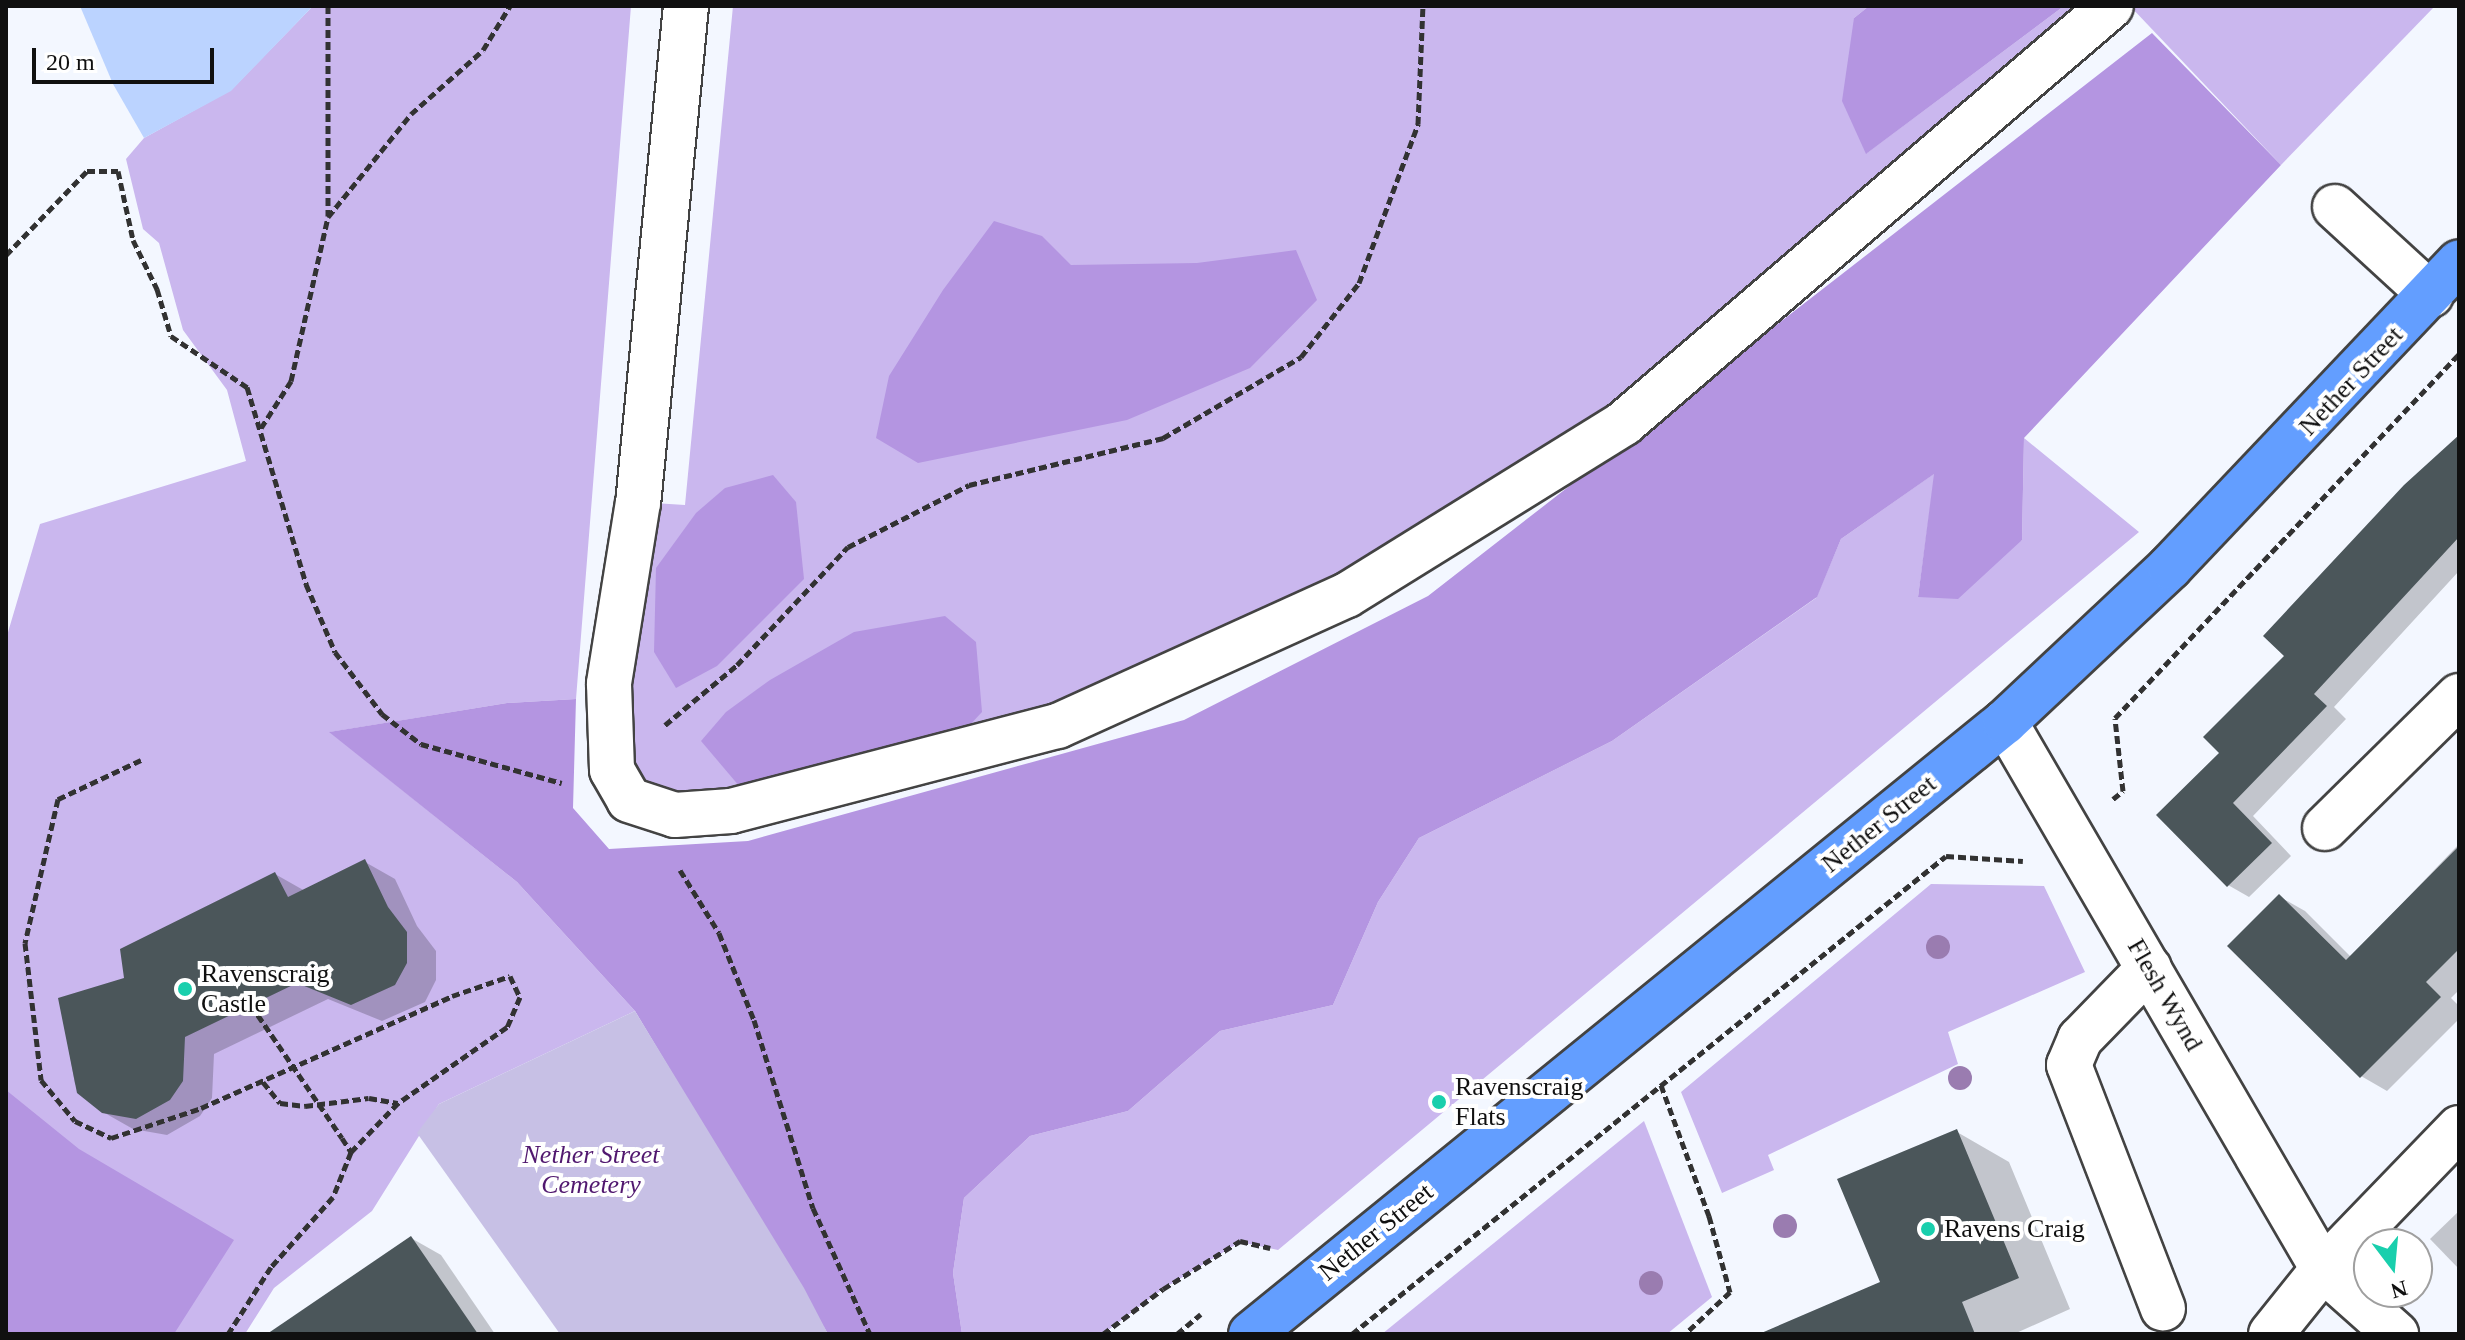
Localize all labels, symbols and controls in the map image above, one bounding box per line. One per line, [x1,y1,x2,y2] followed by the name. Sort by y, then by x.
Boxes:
[36,32,218,82] scale bar
[46,49,95,75] text: 20 m
[2293,320,2409,442] street label: Nether Street
[1816,768,1942,880] street label: Nether Street
[2120,933,2210,1057] street label: Flesh Wynd
[201,958,330,1020] place label: Ravenscraig Castle
[176,980,194,998] marker: Ravenscraig Castle
[1455,1071,1584,1132] place label: Ravenscraig Flats
[1430,1093,1448,1111] marker: Ravenscraig Flats
[523,1139,659,1200] park label: Nether Street Cemetery
[1313,1176,1439,1288] street label: Nether Street
[1944,1213,2085,1245] place label: Ravens Craig
[1919,1220,1937,1238] marker: Ravens Craig
[2353,1228,2433,1308] north arrow
[2388,1275,2410,1304] text: N

